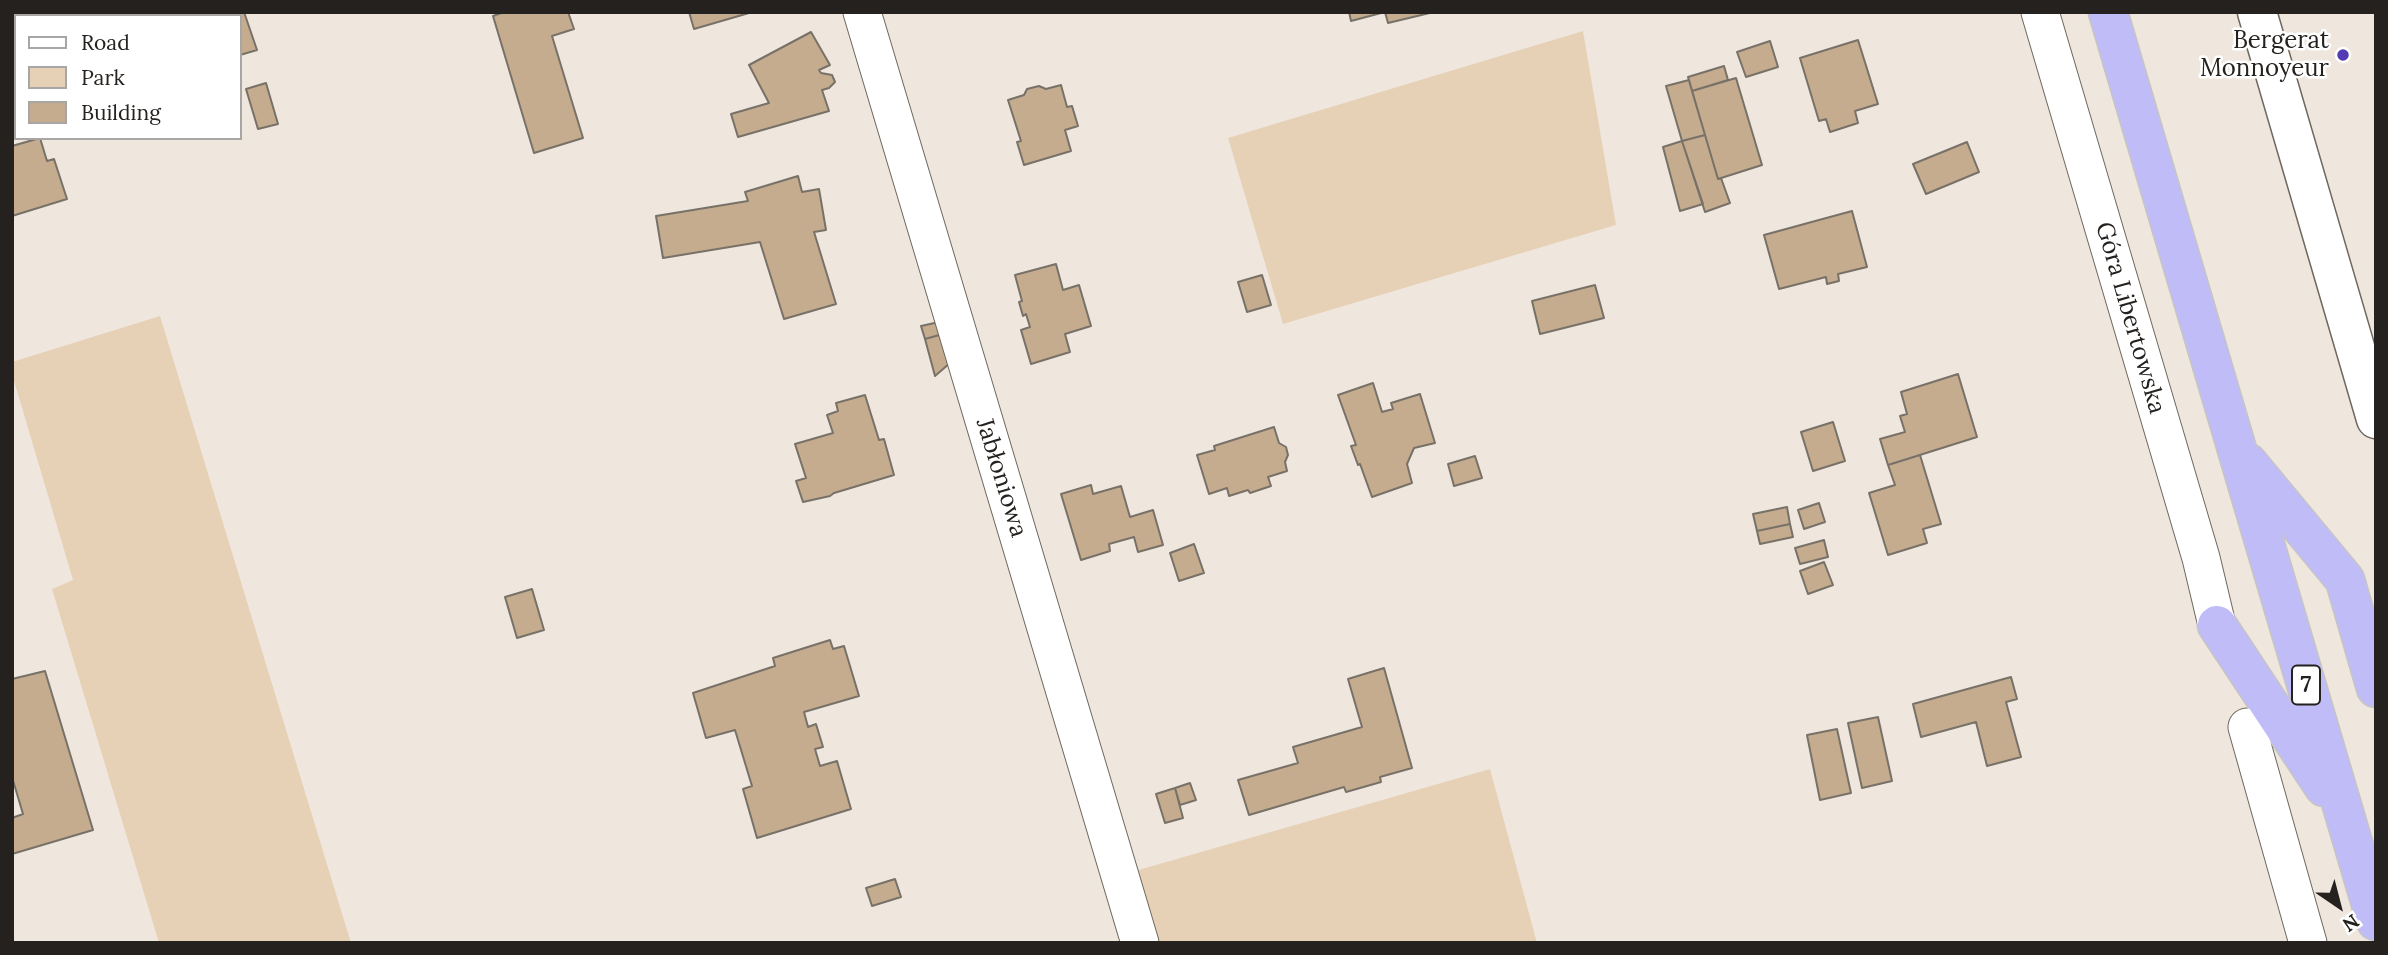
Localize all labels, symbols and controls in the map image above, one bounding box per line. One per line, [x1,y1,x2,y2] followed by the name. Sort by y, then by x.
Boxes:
[14,14,242,140] legend
[2200,27,2329,83] place label: Bergerat Monnoyeur
[81,29,130,56] text: Road
[2335,47,2351,63] marker: Bergerat Monnoyeur
[81,64,125,91] text: Park
[81,99,161,126] text: Building
[2089,219,2171,417] street label: Góra Libertowska
[969,415,1033,541] street label: Jabłoniowa
[2292,666,2320,705] road number: 7
[2304,871,2374,941] north arrow
[2338,909,2364,937] text: N

